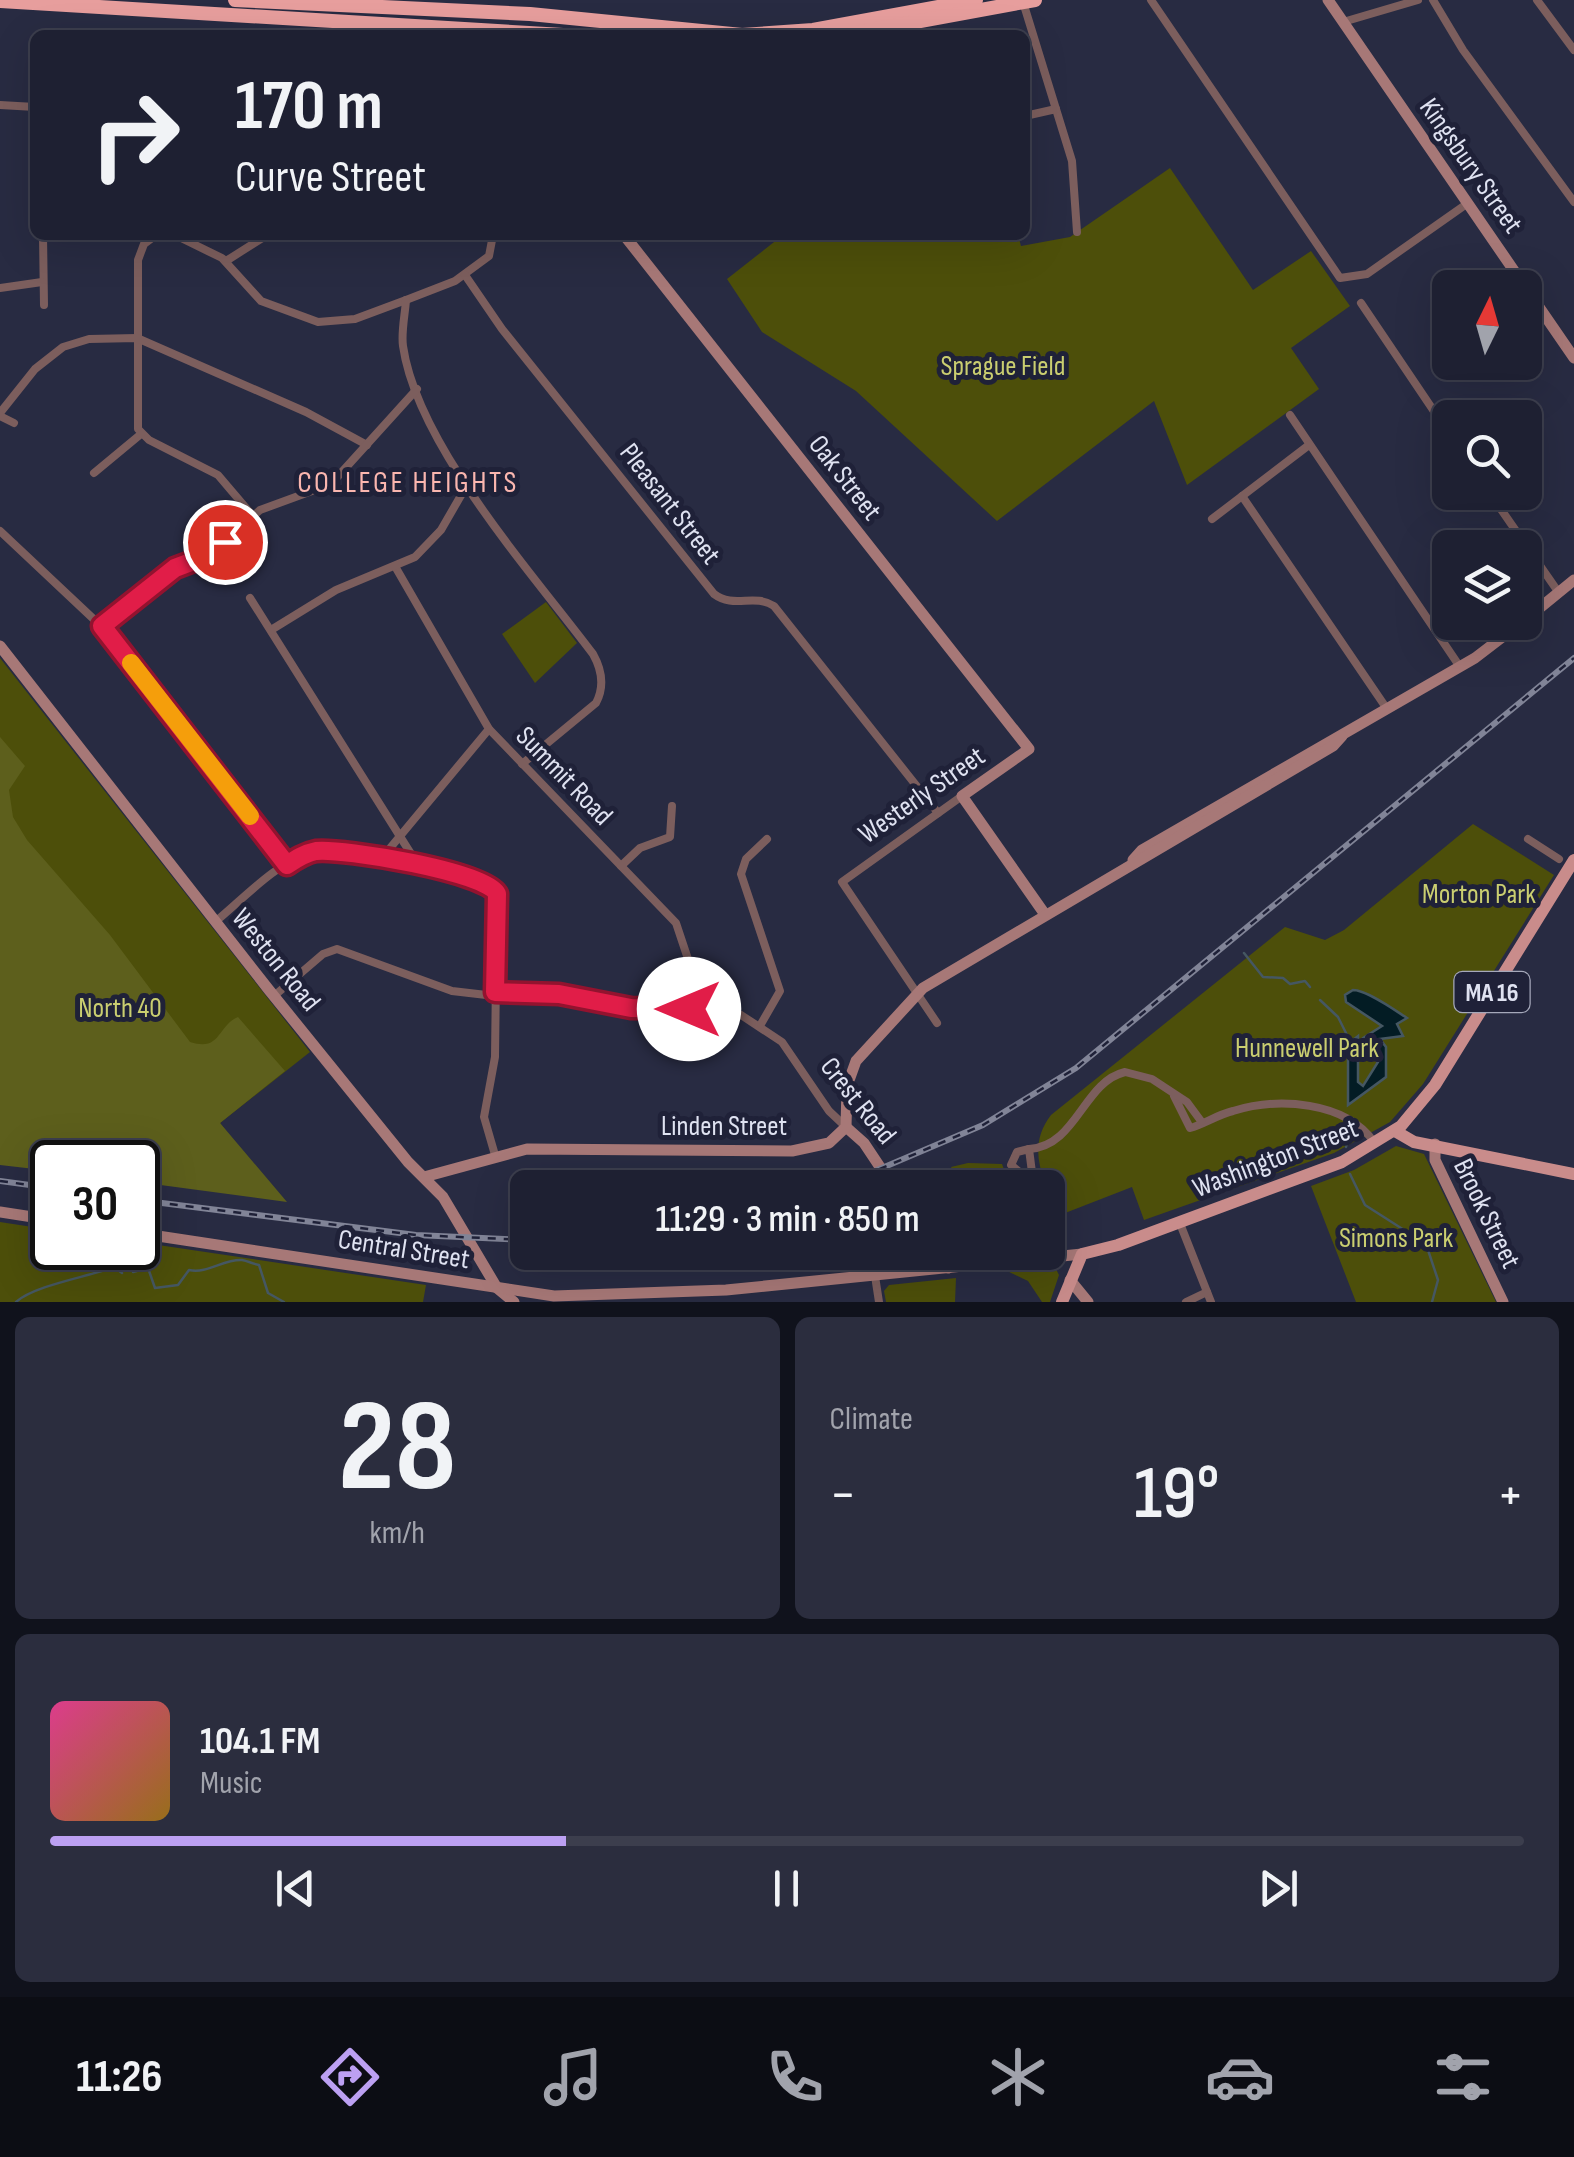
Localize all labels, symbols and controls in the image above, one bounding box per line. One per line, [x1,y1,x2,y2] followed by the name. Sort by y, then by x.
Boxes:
[235,65,383,149] text: 170 m
[70,70,200,200] icon: right
[1412,92,1529,240] street label: Kingsbury Street
[235,150,426,205] text: Curve Street
[1432,270,1542,380] north arrow
[1432,270,1542,640] map controls
[941,350,1065,383] park label: Sprague Field
[1432,400,1542,510] button: search
[801,429,888,527] street label: Oak Street
[612,437,727,571] street label: Pleasant Street
[297,465,519,501] district label: COLLEGE HEIGHTS
[183,500,268,585] pin
[198,515,253,570] icon: arrive
[1432,530,1542,640] button: layers
[509,720,619,832] street label: Summit Road
[853,740,991,851] street label: Westerly Street
[1422,878,1536,911] park label: Morton Park
[225,902,327,1018] street label: Weston Road
[637,957,741,1061] position arrow
[1454,972,1530,1012] road number: MA 16
[78,992,162,1025] park label: North 40
[1235,1032,1379,1065] park label: Hunnewell Park
[813,1051,903,1151] street label: Crest Road
[661,1110,787,1143] street label: Linden Street
[1188,1112,1363,1205] street label: Washington Street
[30,1140,160,1270] speed limit sign: 30
[1446,1154,1527,1274] street label: Brook Street
[655,1197,920,1242] text: 11:29 · 3 min · 850 m
[1339,1222,1453,1255] park label: Simons Park
[336,1223,472,1276] street label: Central Street
[338,1371,456,1527] text: 28
[830,1400,913,1439] text: Climate
[1134,1449,1220,1540] text: 19°
[830,1462,856,1529] text: −
[1497,1462,1524,1529] text: +
[370,1514,425,1553] text: km/h
[200,1719,320,1764] text: 104.1 FM
[200,1764,263,1803] text: Music
[268,1861,323,1916] icon: previous
[759,1861,814,1916] icon: pause
[1251,1861,1306,1916] icon: next
[315,2042,385,2112] icon: directions
[538,2042,608,2112] icon: music
[760,2042,830,2112] icon: phone
[983,2042,1053,2112] icon: climate
[1205,2042,1275,2112] icon: car
[1428,2042,1498,2112] icon: filters
[76,2050,163,2105] text: 11:26

